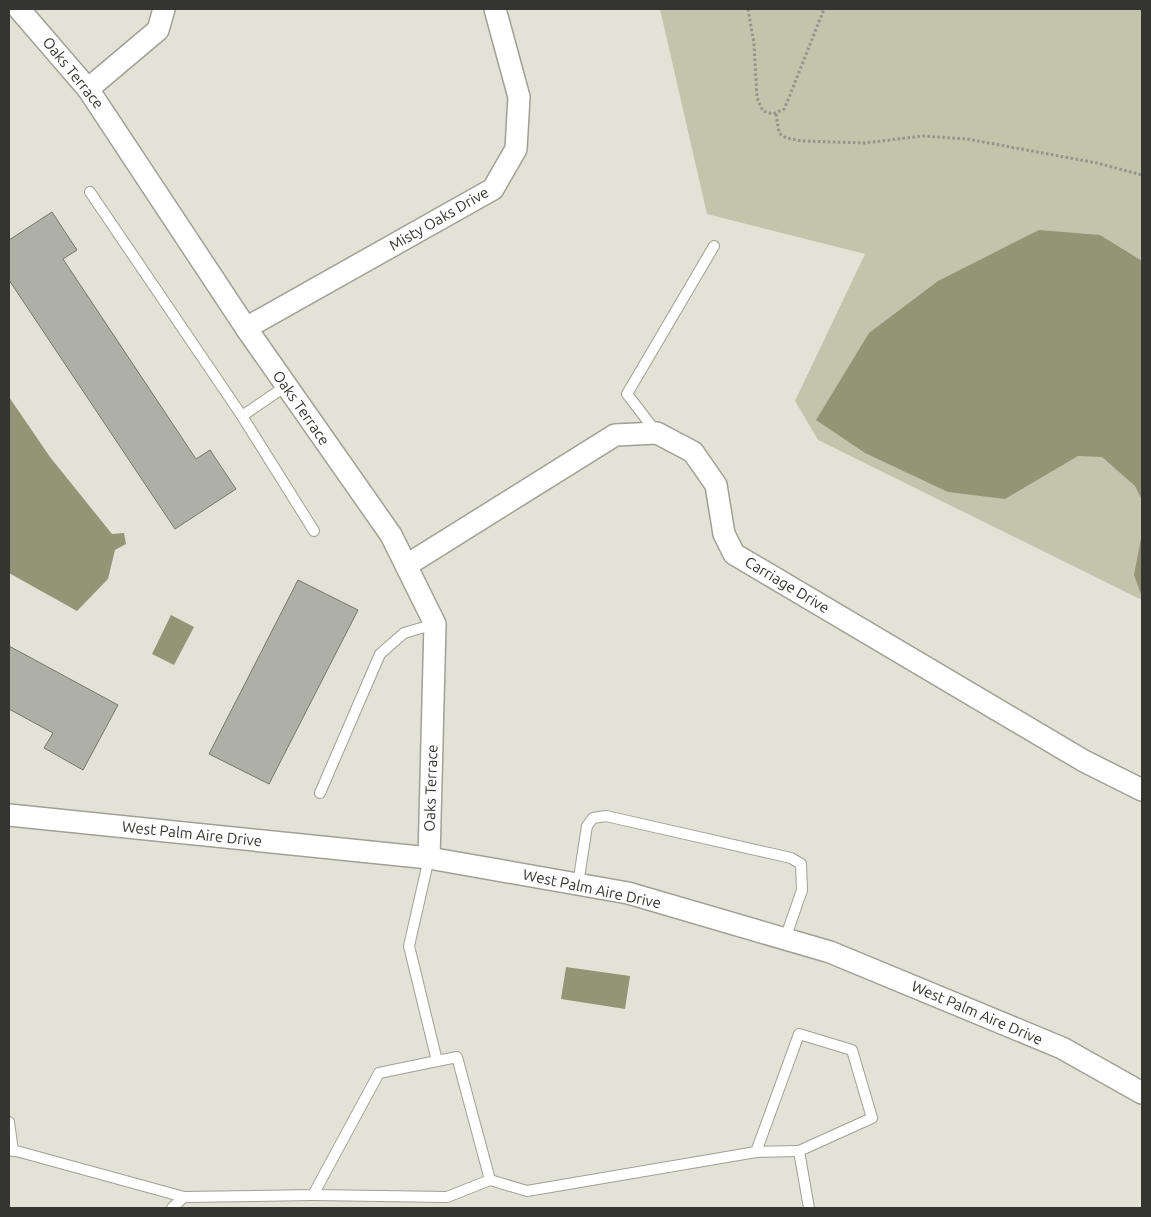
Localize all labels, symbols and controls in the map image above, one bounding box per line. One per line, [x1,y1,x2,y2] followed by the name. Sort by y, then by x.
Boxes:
[39,34,107,112] street label: Oaks Terrace
[386,183,492,254] street label: Misty Oaks Drive
[269,367,333,448] street label: Oaks Terrace
[742,553,833,616] street label: Carriage Drive
[420,744,441,832] street label: Oaks Terrace
[121,818,263,849] street label: West Palm Aire Drive
[521,866,663,911] street label: West Palm Aire Drive
[909,977,1045,1048] street label: West Palm Aire Drive

